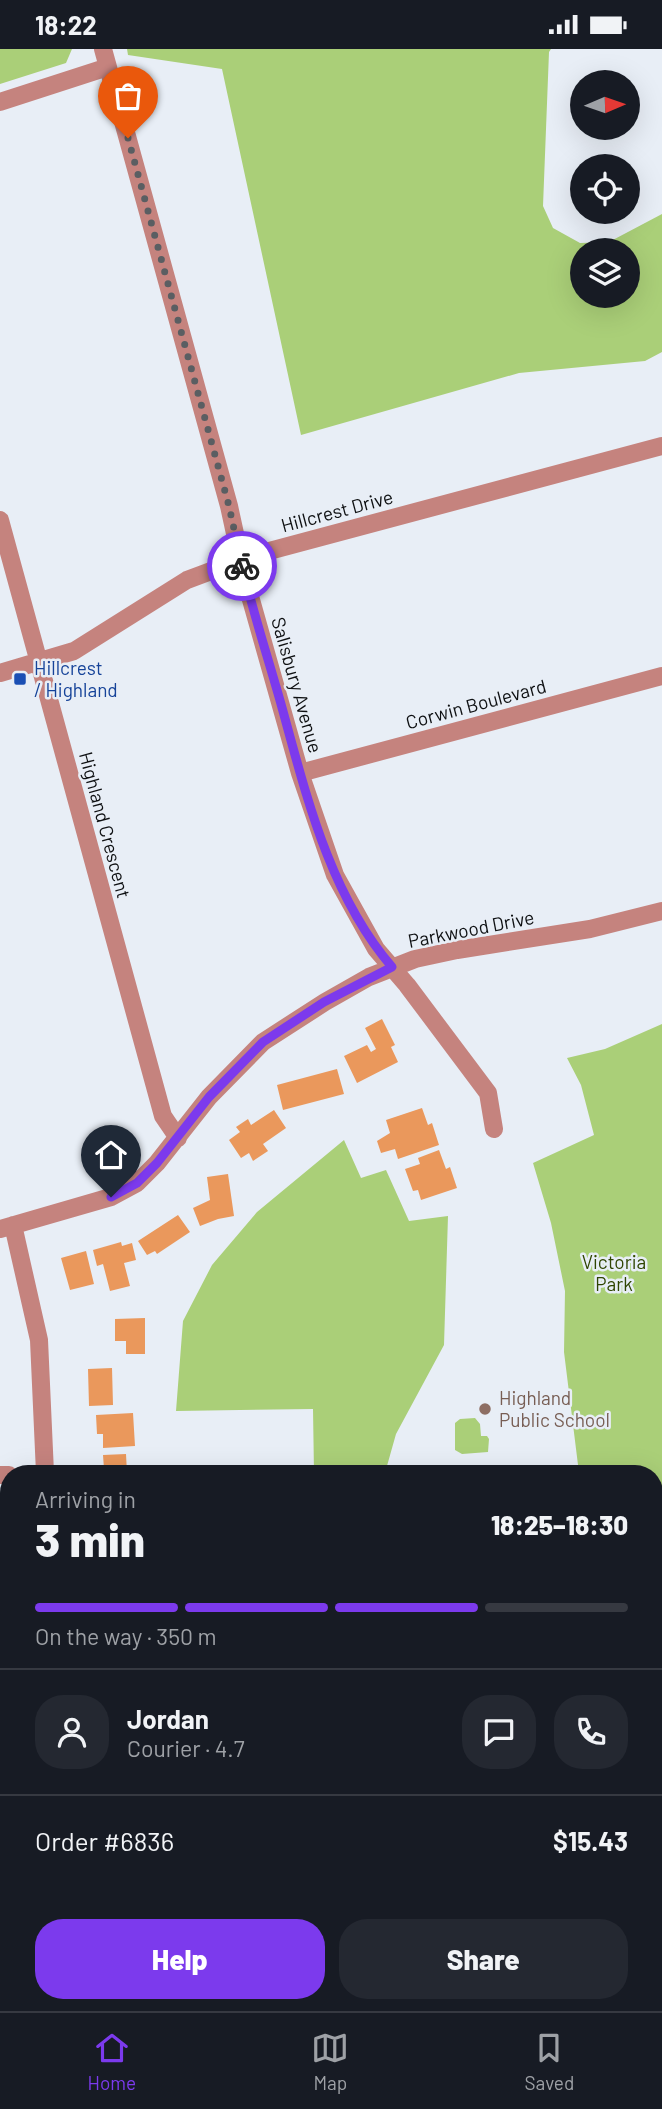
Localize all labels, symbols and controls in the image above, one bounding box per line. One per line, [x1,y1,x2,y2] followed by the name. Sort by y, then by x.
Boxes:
[35,9,97,40] text: 18:22
[98,66,158,138] pin
[570,70,640,140] north arrow
[570,70,640,308] map controls
[109,77,147,115] icon: bag
[570,154,640,224] button: locate
[570,238,640,308] button: layers
[278,485,395,536] street label: Hillcrest Drive
[207,531,277,601] courier
[223,547,261,585] icon: bike
[267,614,328,755] street label: Salisbury Avenue
[34,656,118,701] place label: Hillcrest / Highland
[12,671,28,687] marker: Hillcrest / Highland
[403,674,549,733] street label: Corwin Boulevard
[75,749,136,901] street label: Highland Crescent
[406,905,536,952] street label: Parkwood Drive
[81,1125,141,1197] pin
[92,1136,130,1174] icon: home
[582,1250,646,1295] park label: Victoria Park
[499,1386,610,1431] place label: Highland Public School
[477,1401,493,1417] marker: Highland Public School
[35,1485,136,1513] text: Arriving in
[491,1509,628,1540] text: 18:25–18:30
[35,1511,145,1566] text: 3 min
[35,1622,217,1650] text: On the way · 350 m
[35,1695,109,1769] button: person
[462,1695,536,1769] button: chat
[554,1695,628,1769] button: phone
[127,1703,209,1734] text: Jordan
[127,1734,245,1762] text: Courier · 4.7
[35,1825,174,1856] text: Order #6836
[553,1825,628,1856] text: $15.43
[35,1919,325,1999] button: Help
[339,1919,628,1999] button: Share
[88,2029,136,2094] tab: Home
[311,2029,349,2094] tab: Map
[525,2029,574,2094] tab: Saved

